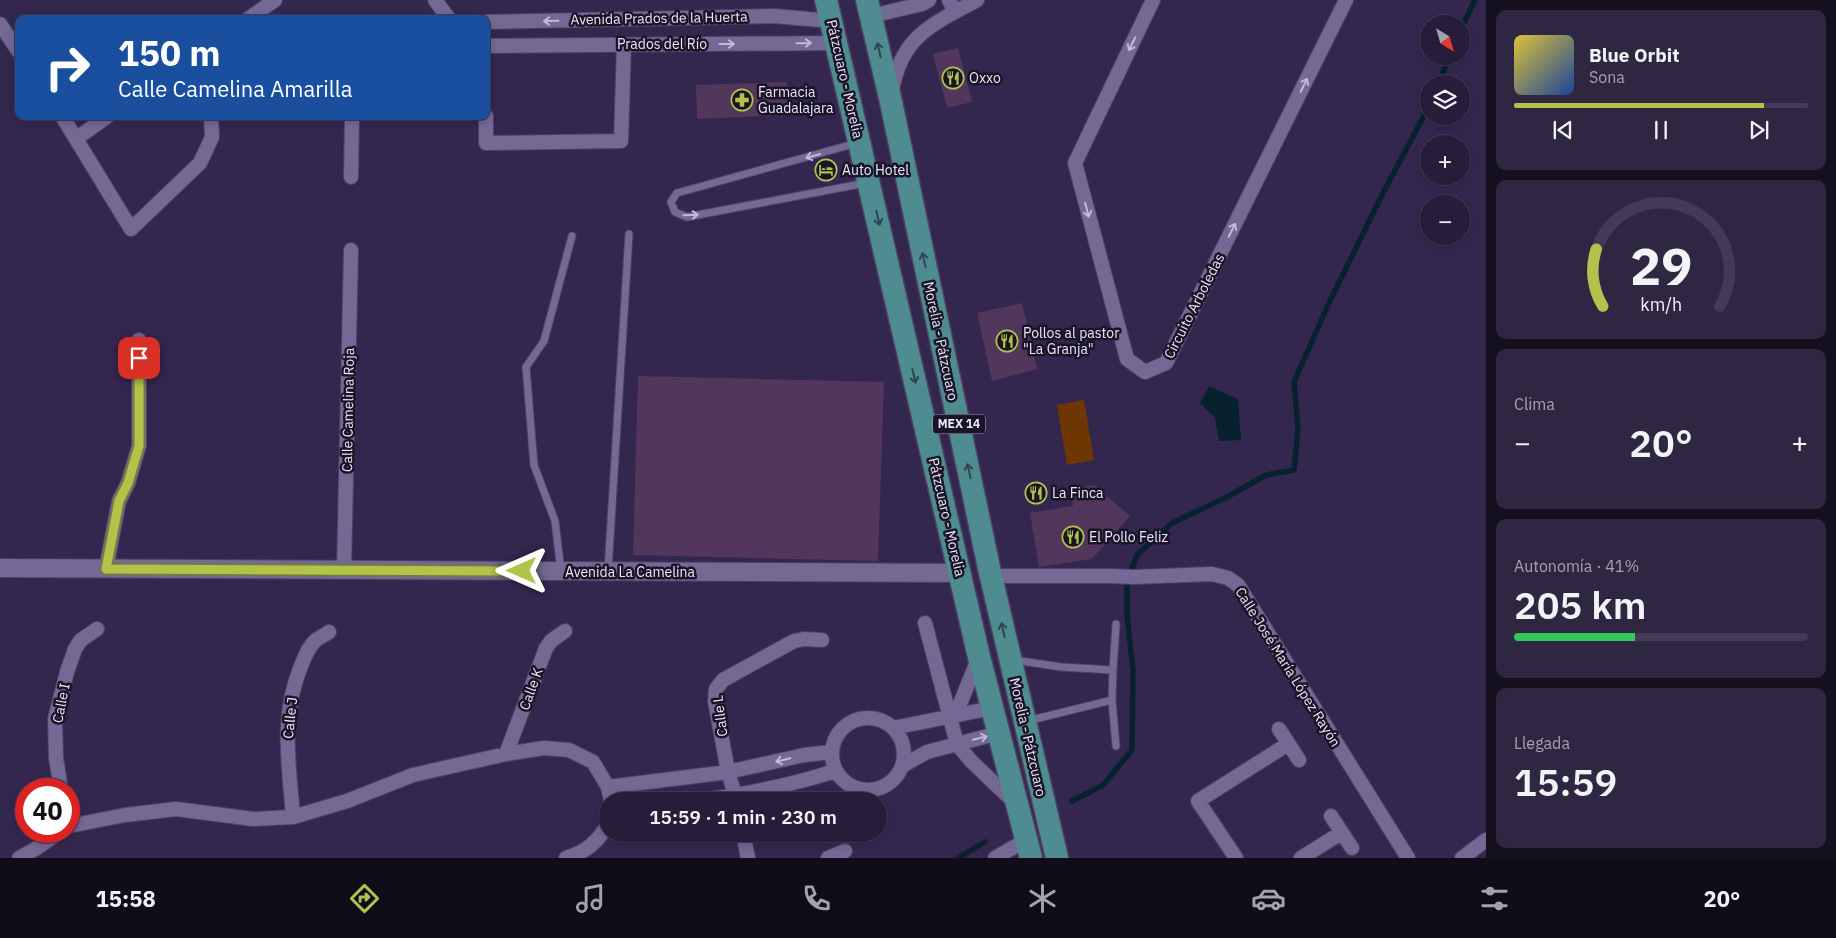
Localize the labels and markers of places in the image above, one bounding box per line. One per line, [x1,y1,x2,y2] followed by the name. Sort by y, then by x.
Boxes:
[941,66,965,90] restaurant icon: Oxxo
[969,69,1001,87] place label: Oxxo
[758,83,834,117] place label: Farmacia Guadalajara
[730,88,754,112] pharmacy icon: Farmacia Guadalajara
[814,158,838,182] hotel icon: Auto Hotel
[842,161,909,179] place label: Auto Hotel
[1023,324,1119,358] place label: Pollos al pastor "La Granja"
[995,329,1019,353] restaurant icon: Pollos al pastor "La Granja"
[118,337,160,379] pin
[1024,481,1048,505] restaurant icon: La Finca
[1052,484,1104,502] place label: La Finca
[1061,525,1085,549] restaurant icon: El Pollo Feliz
[1089,528,1168,546] place label: El Pollo Feliz

